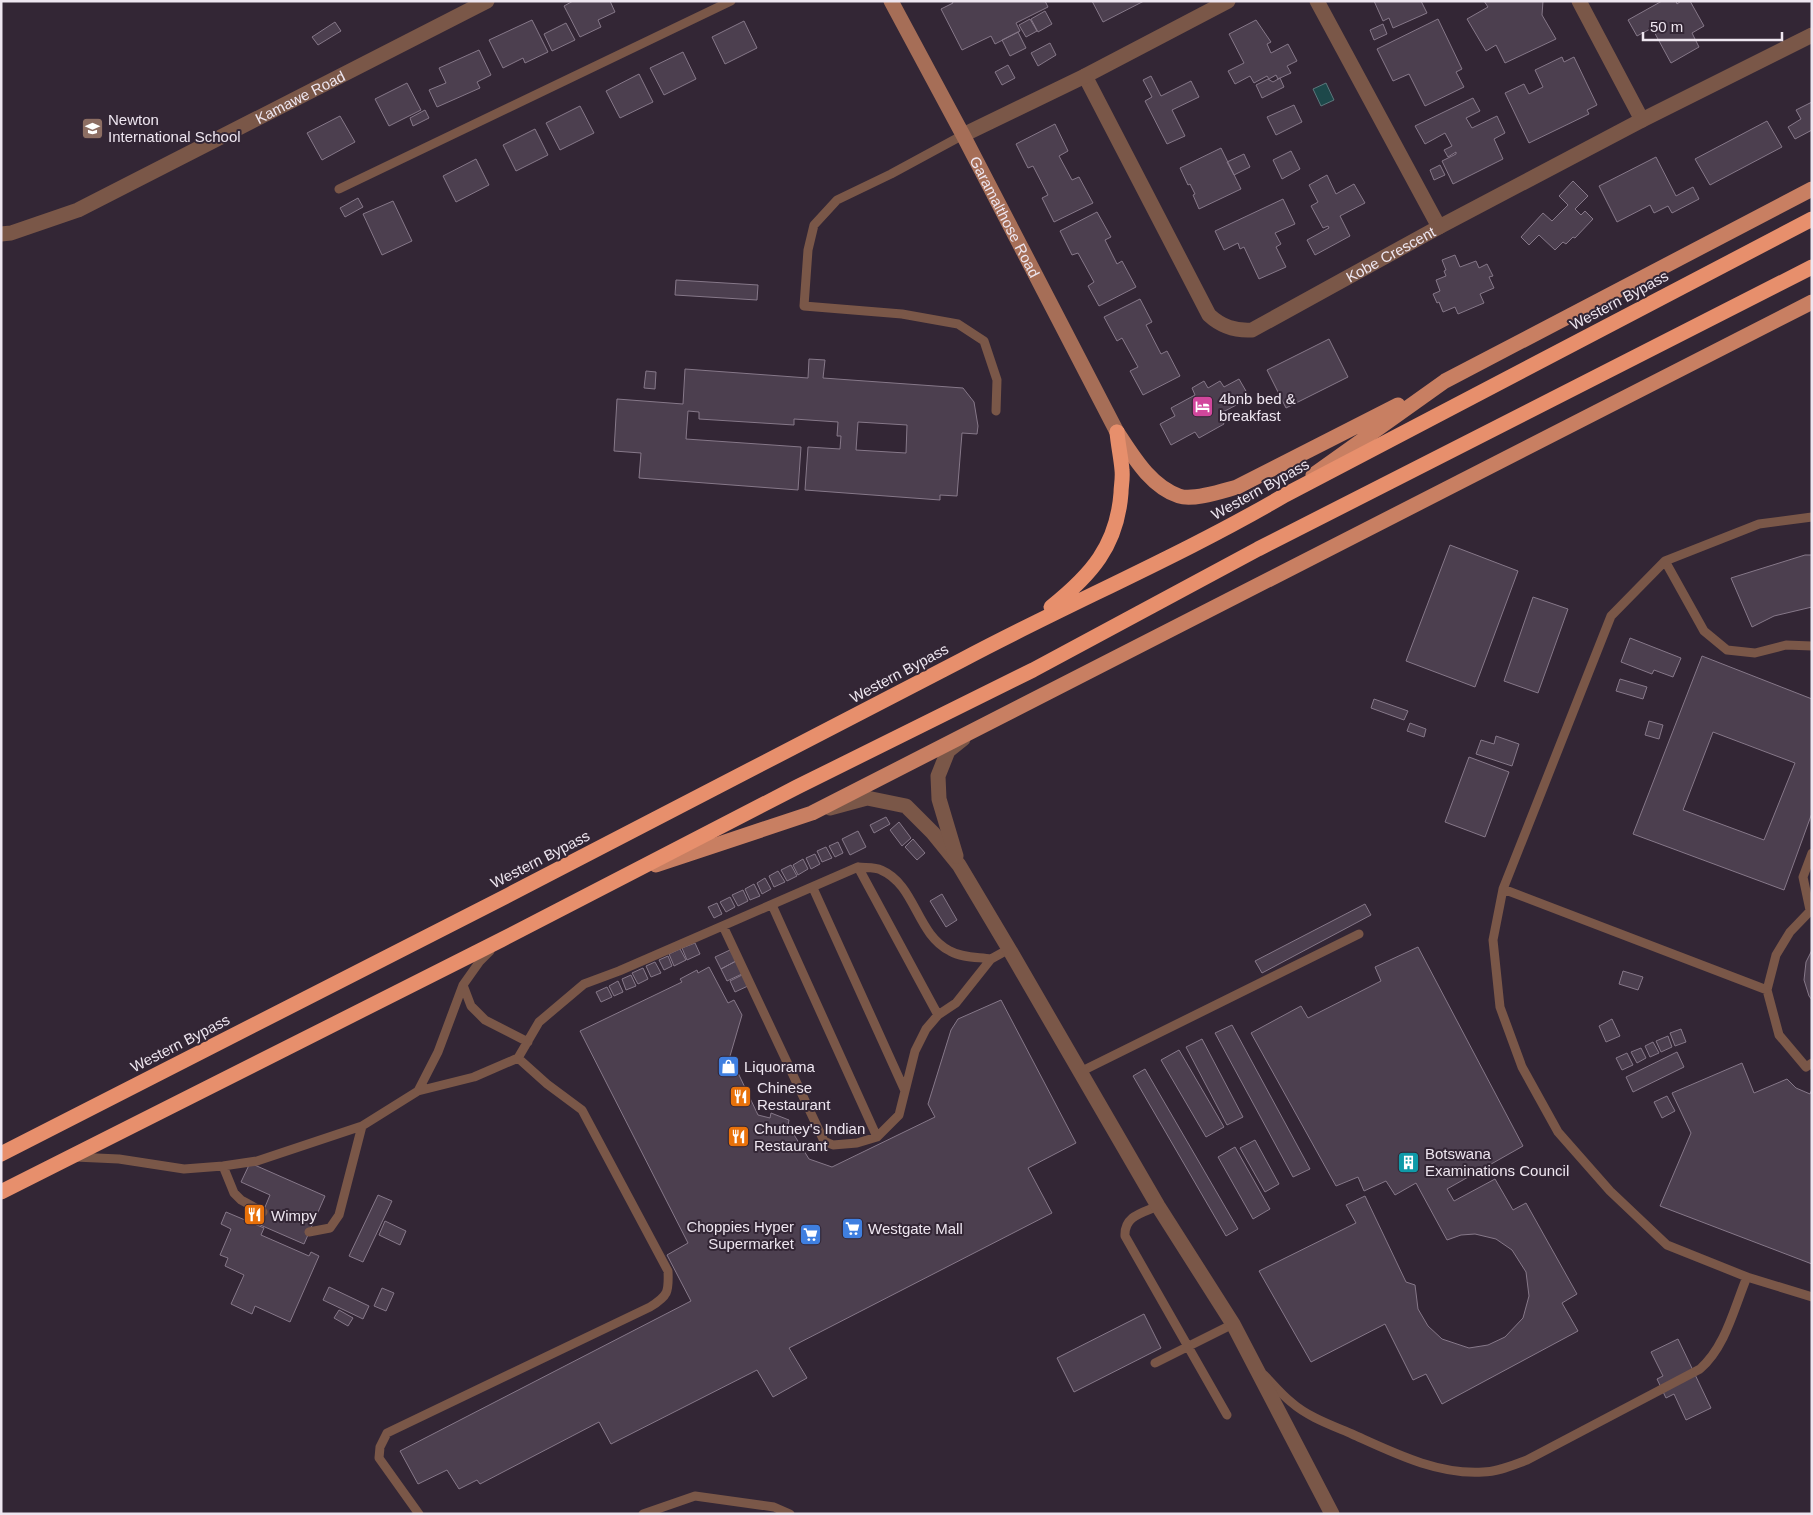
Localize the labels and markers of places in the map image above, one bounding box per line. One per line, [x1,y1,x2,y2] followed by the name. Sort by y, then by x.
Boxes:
[108,111,241,145] place label: Newton International School
[80,116,104,140] school or university icon: Newton International School
[1219,390,1296,424] place label: 4bnb bed & breakfast
[1191,395,1215,419] hotel icon: 4bnb bed & breakfast
[716,1054,740,1078] shop icon: Liquorama
[744,1058,816,1075] place label: Liquorama
[757,1079,831,1113] place label: Chinese Restaurant
[729,1084,753,1108] restaurant icon: Chinese Restaurant
[754,1120,865,1154] place label: Chutney's Indian Restaurant
[726,1125,750,1149] restaurant icon: Chutney's Indian Restaurant
[1425,1145,1569,1179] place label: Botswana Examinations Council
[1397,1150,1421,1174] building icon: Botswana Examinations Council
[243,1203,267,1227] restaurant icon: Wimpy
[271,1207,317,1224] place label: Wimpy
[840,1216,864,1240] supermarket icon: Westgate Mall
[686,1218,795,1252] place label: Choppies Hyper Supermarket
[868,1220,963,1237] place label: Westgate Mall
[798,1223,822,1247] supermarket icon: Choppies Hyper Supermarket

